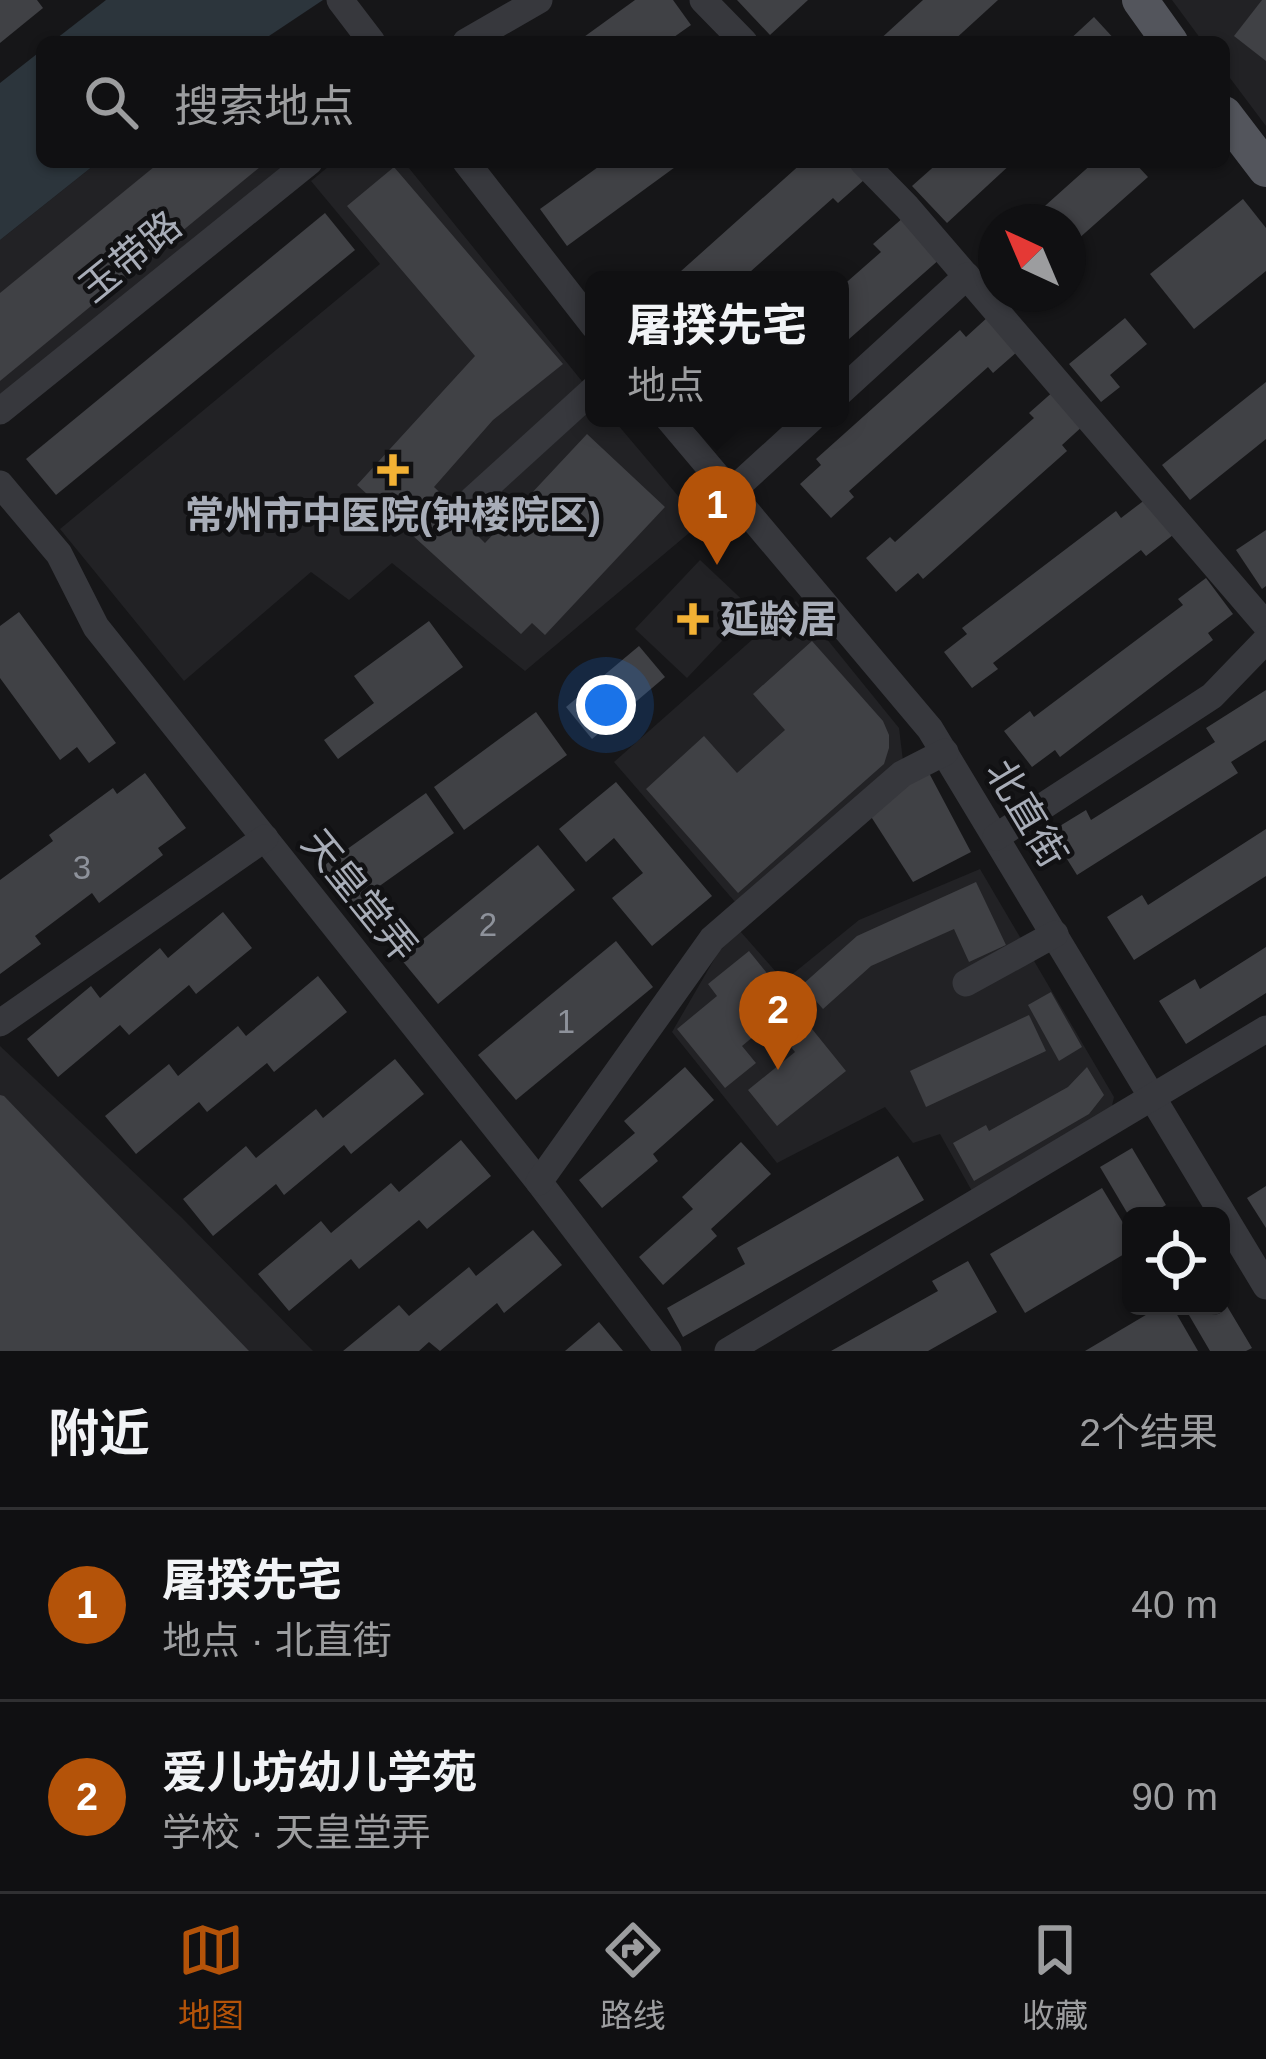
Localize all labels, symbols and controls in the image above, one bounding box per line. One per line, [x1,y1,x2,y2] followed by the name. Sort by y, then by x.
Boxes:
[36,36,1230,168] search box
[78,69,144,135] icon: search
[174,81,354,132] text: 搜索地点
[71,203,189,310] street label: 玉带路
[978,204,1086,312] north arrow
[585,271,849,427] popup
[627,300,807,351] text: 屠揆先宅
[627,364,705,407] text: 地点
[377,454,409,486] marker: 常州市中医院(钟楼院区)
[678,466,756,565] pin: 1
[185,494,601,537] place label: 常州市中医院(钟楼院区)
[720,598,837,641] place label: 延龄居
[677,603,709,635] marker: 延龄居
[576,675,636,735] your location
[978,752,1075,874] street label: 北直街
[294,821,425,969] street label: 天皇堂弄
[73,849,91,886] house number: 3
[479,906,497,943] house number: 2
[739,971,817,1070] pin: 2
[557,1003,575,1040] house number: 1
[1122,1207,1230,1315] map controls
[1122,1207,1230,1315] button: locate
[48,1405,150,1462] text: 附近
[1079,1411,1218,1454] text: 2个结果
[162,1555,342,1606] text: 屠揆先宅
[76,1583,98,1626] text: 1
[1131,1583,1218,1626] text: 40 m
[162,1619,392,1662] text: 地点 · 北直街
[162,1747,477,1798] text: 爱儿坊幼儿学苑
[76,1775,98,1818] text: 2
[1131,1775,1218,1818] text: 90 m
[162,1811,431,1854] text: 学校 · 天皇堂弄
[178,1917,244,2037] tab: 地图
[600,1917,666,2037] tab: 路线
[1022,1917,1088,2037] tab: 收藏

